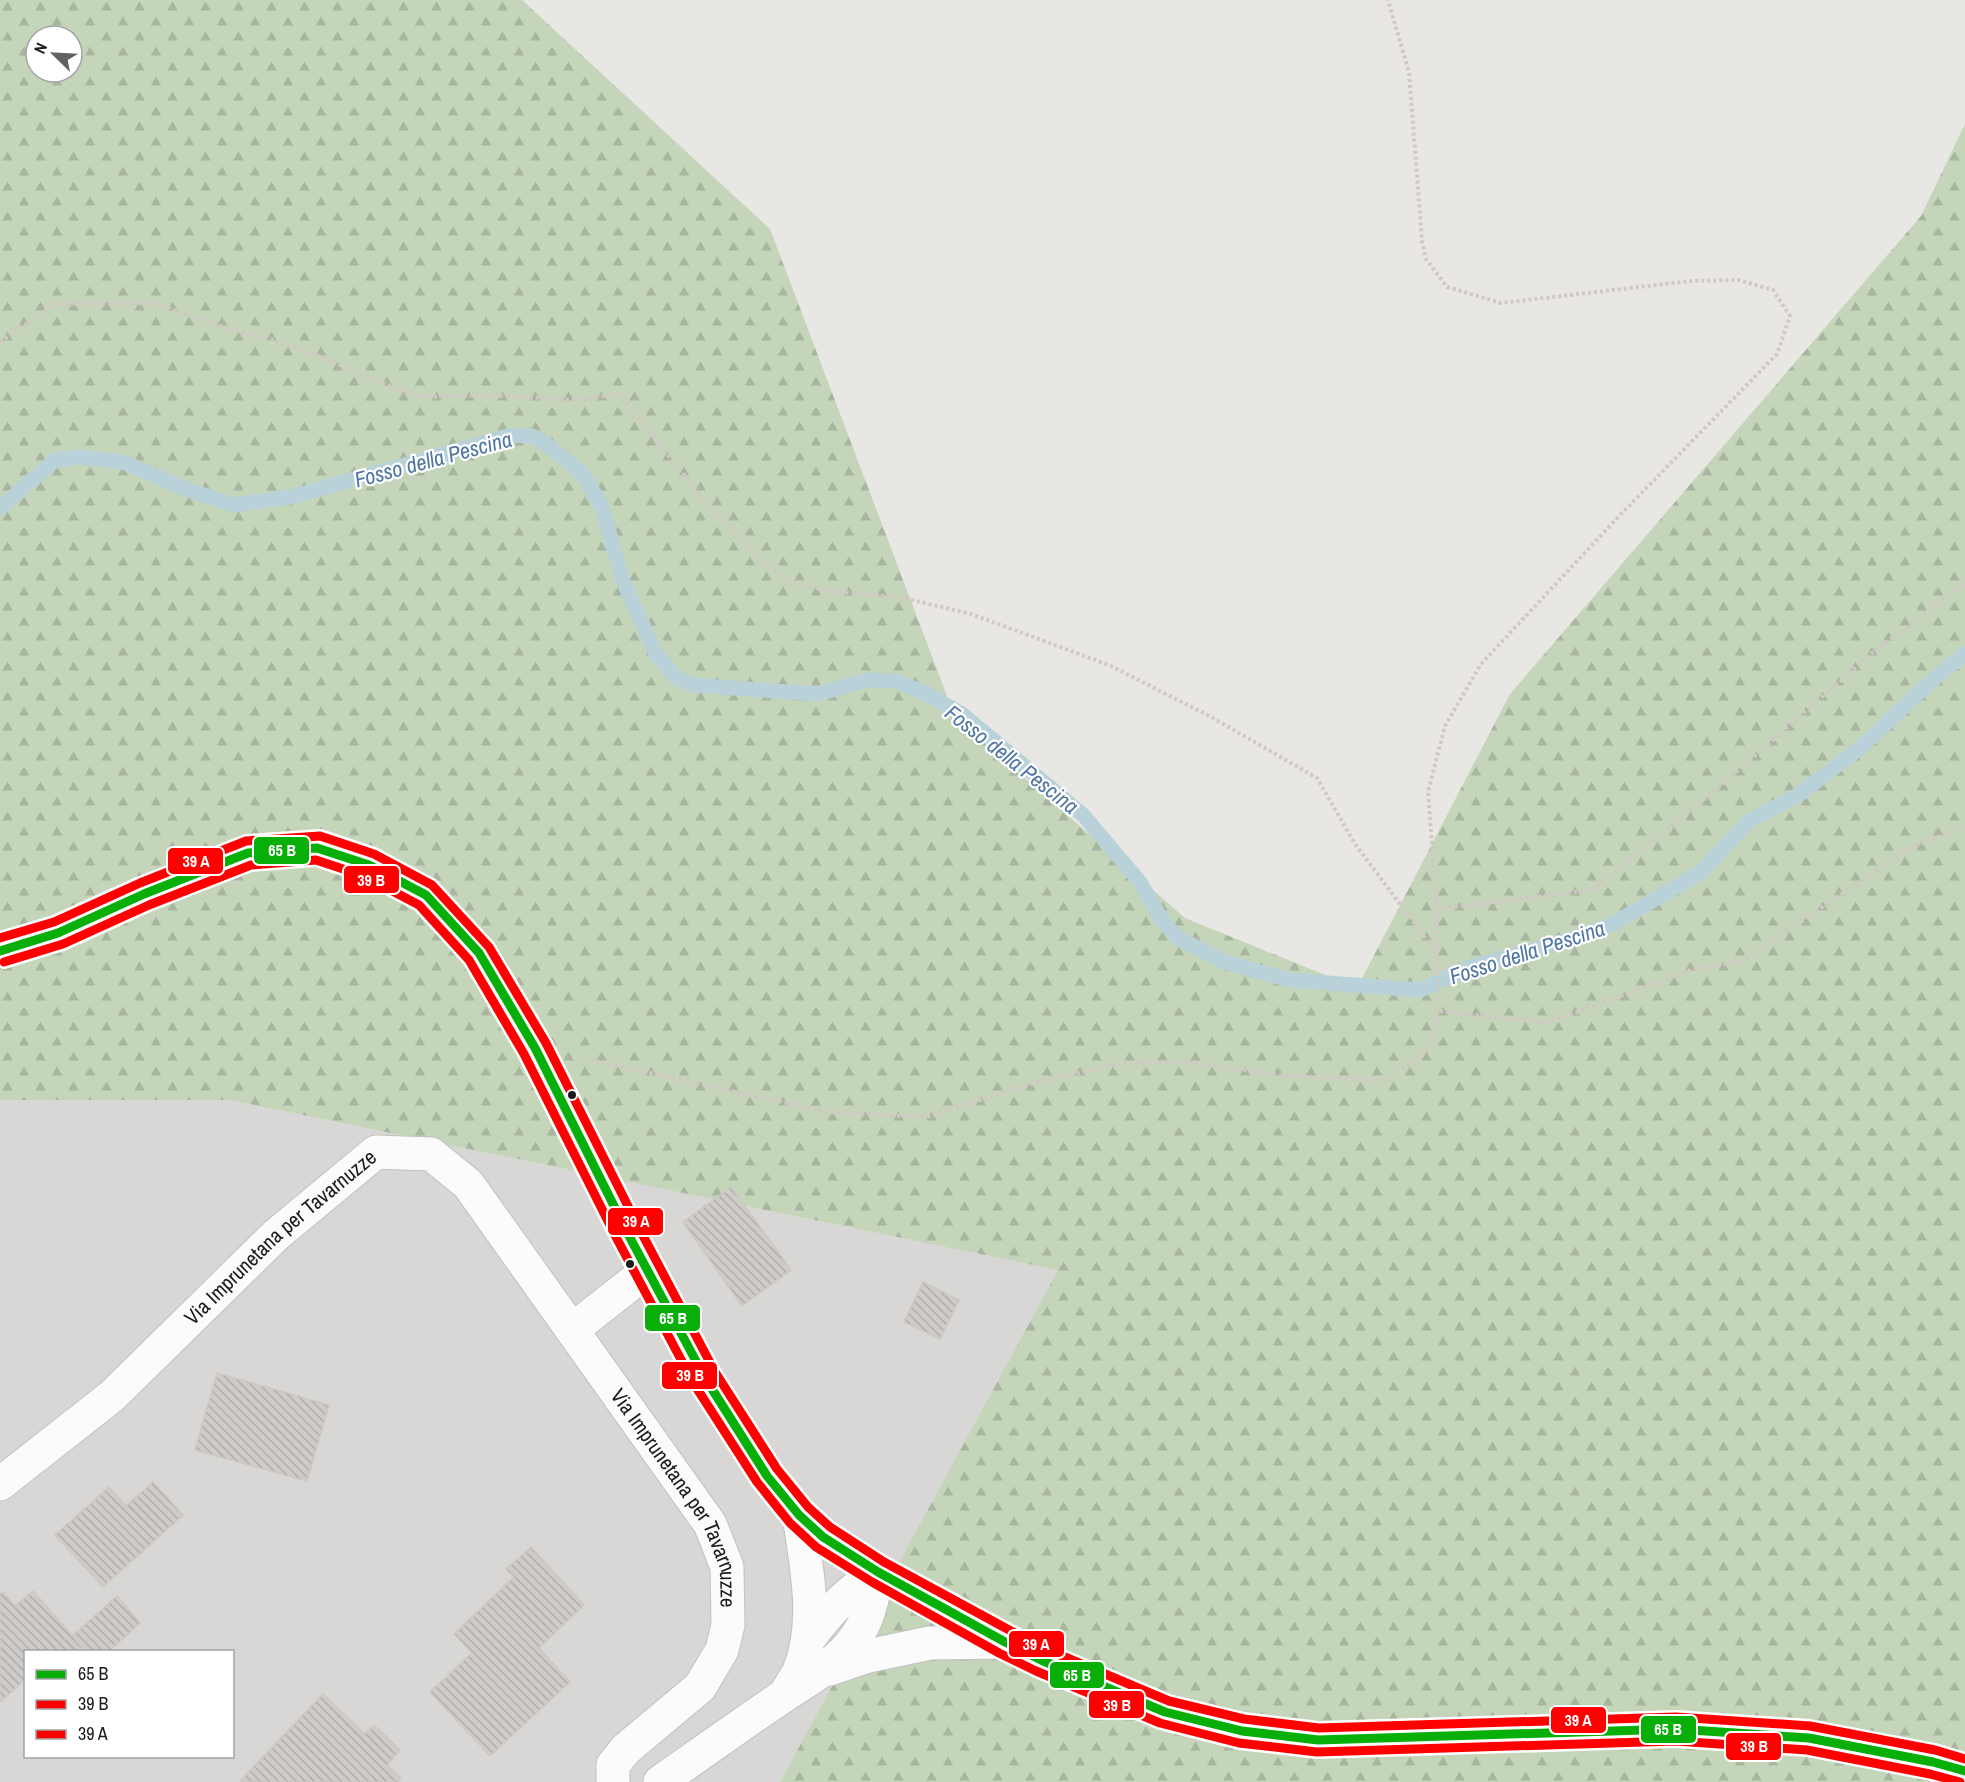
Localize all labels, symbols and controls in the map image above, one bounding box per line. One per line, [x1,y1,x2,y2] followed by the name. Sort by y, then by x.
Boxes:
[24,24,84,84] north arrow
[28,39,52,57] text: N
[351,424,515,494] water label: Fosso della Pescina
[939,697,1085,821] water label: Fosso della Pescina
[253,836,310,865] line badge: 65 B
[268,839,296,861] text: 65 B
[167,847,224,875] line badge: 39 A
[182,850,210,872] text: 39 A
[343,865,400,894] line badge: 39 B
[357,869,385,891] text: 39 B
[1445,913,1609,991] water label: Fosso della Pescina
[566,1089,578,1101] unlabelled marker
[178,1143,382,1331] street label: Via Imprunetana per Tavarnuzze
[607,1207,664,1236] line badge: 39 A
[622,1210,650,1232] text: 39 A
[624,1258,636,1270] unlabelled marker
[644,1304,701,1332] line badge: 65 B
[659,1307,687,1329] text: 65 B
[661,1361,718,1390] line badge: 39 B
[676,1364,704,1386] text: 39 B
[604,1382,743,1608] street label: Via Imprunetana per Tavarnuzze
[1008,1630,1065,1658] line badge: 39 A
[1022,1633,1050,1655] text: 39 A
[24,1650,234,1758] legend
[78,1661,109,1686] text: 65 B
[1049,1661,1105,1689] line badge: 65 B
[1063,1664,1091,1686] text: 65 B
[1088,1690,1145,1719] line badge: 39 B
[78,1691,109,1716] text: 39 B
[1103,1694,1131,1716] text: 39 B
[1550,1706,1607,1734] line badge: 39 A
[1564,1709,1592,1731] text: 39 A
[1640,1715,1697,1744] line badge: 65 B
[1654,1718,1682,1740] text: 65 B
[78,1721,108,1746] text: 39 A
[1725,1732,1782,1761] line badge: 39 B
[1740,1735,1768,1757] text: 39 B

